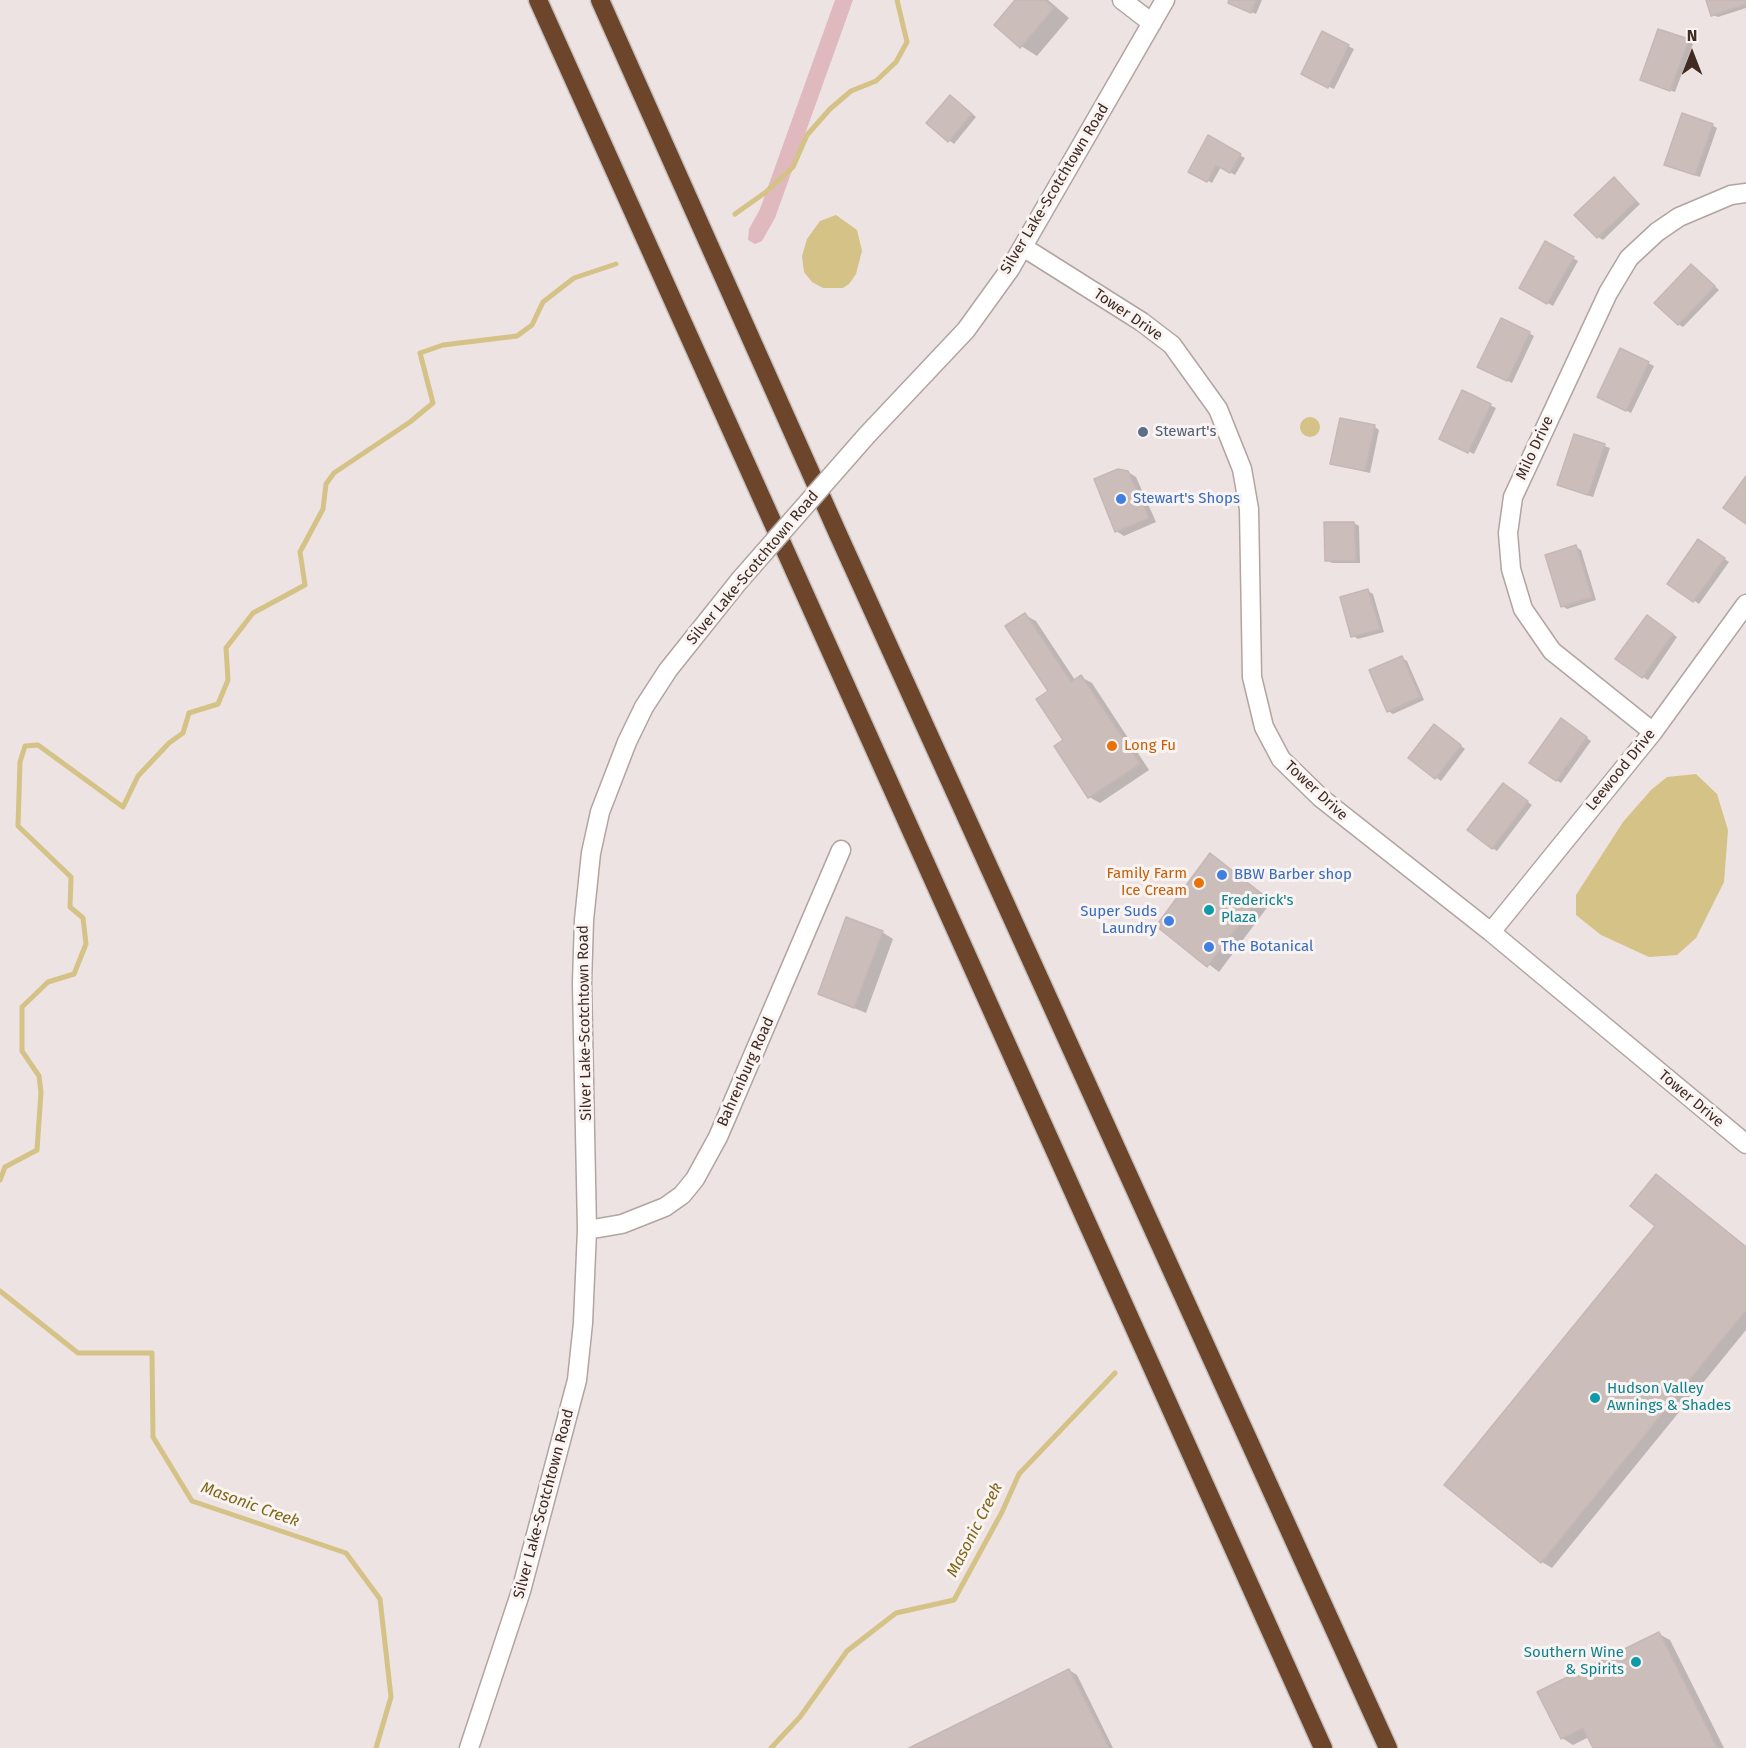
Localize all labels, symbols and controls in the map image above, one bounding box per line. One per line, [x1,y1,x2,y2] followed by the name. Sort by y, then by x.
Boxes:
[1662,24,1722,84] north arrow
[1687,26,1697,45] text: N
[997,101,1113,277] street label: Silver Lake-Scotchtown Road
[1090,285,1166,345] street label: Tower Drive
[1512,413,1558,483] street label: Milo Drive
[1155,423,1216,441] place label: Stewart's
[1136,425,1150,439] marker: Stewart's
[683,487,823,649] street label: Silver Lake-Scotchtown Road
[1133,490,1240,508] place label: Stewart's Shops
[1114,492,1128,506] marker: Stewart's Shops
[1583,726,1659,814] street label: Leewood Drive
[1124,737,1176,755] place label: Long Fu
[1105,739,1119,753] marker: Long Fu
[1281,757,1351,825] street label: Tower Drive
[1106,865,1187,900] place label: Family Farm Ice Cream
[1234,866,1352,884] place label: BBW Barber shop
[1215,868,1229,882] marker: BBW Barber shop
[1192,876,1206,890] marker: Family Farm Ice Cream
[1221,892,1294,927] place label: Frederick's Plaza
[1080,903,1157,938] place label: Super Suds Laundry
[1202,903,1216,917] marker: Frederick's Plaza
[1162,914,1176,928] marker: Super Suds Laundry
[574,925,596,1121] street label: Silver Lake-Scotchtown Road
[1221,938,1313,956] place label: The Botanical
[1202,940,1216,954] marker: The Botanical
[714,1014,778,1130] street label: Bahrenburg Road
[1655,1067,1727,1131] street label: Tower Drive
[1607,1380,1731,1415] place label: Hudson Valley Awnings & Shades
[1588,1391,1602,1405] marker: Hudson Valley Awnings & Shades
[510,1407,578,1601] street label: Silver Lake-Scotchtown Road
[198,1478,302,1532] water label: Masonic Creek
[943,1480,1007,1580] water label: Masonic Creek
[1524,1644,1624,1679] place label: Southern Wine & Spirits
[1629,1655,1643,1669] marker: Southern Wine & Spirits

